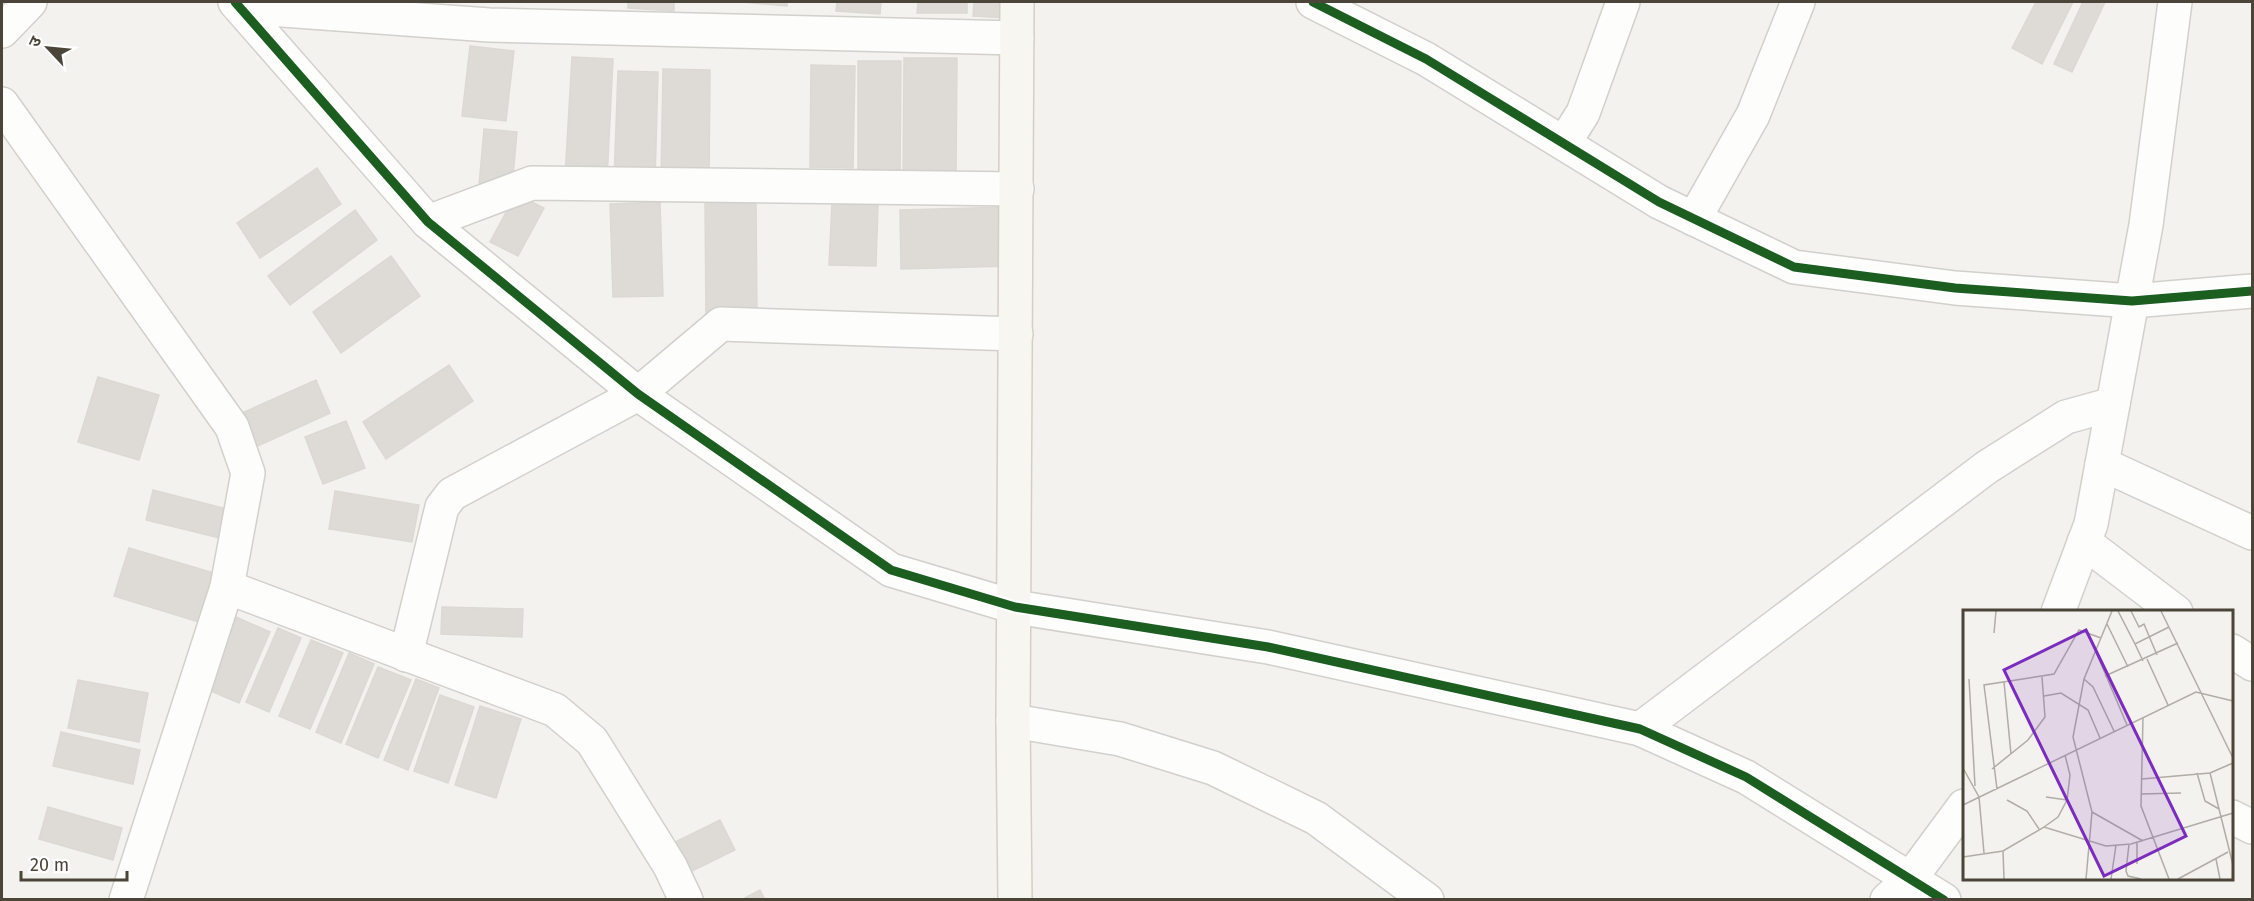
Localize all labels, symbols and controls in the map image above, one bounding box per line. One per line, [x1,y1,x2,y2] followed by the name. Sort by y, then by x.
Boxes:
[18,18,78,78] north arrow
[24,33,46,50] text: उ
[1963,610,2233,880] inset map
[21,844,128,882] scale bar
[30,854,69,876] text: 20 m

